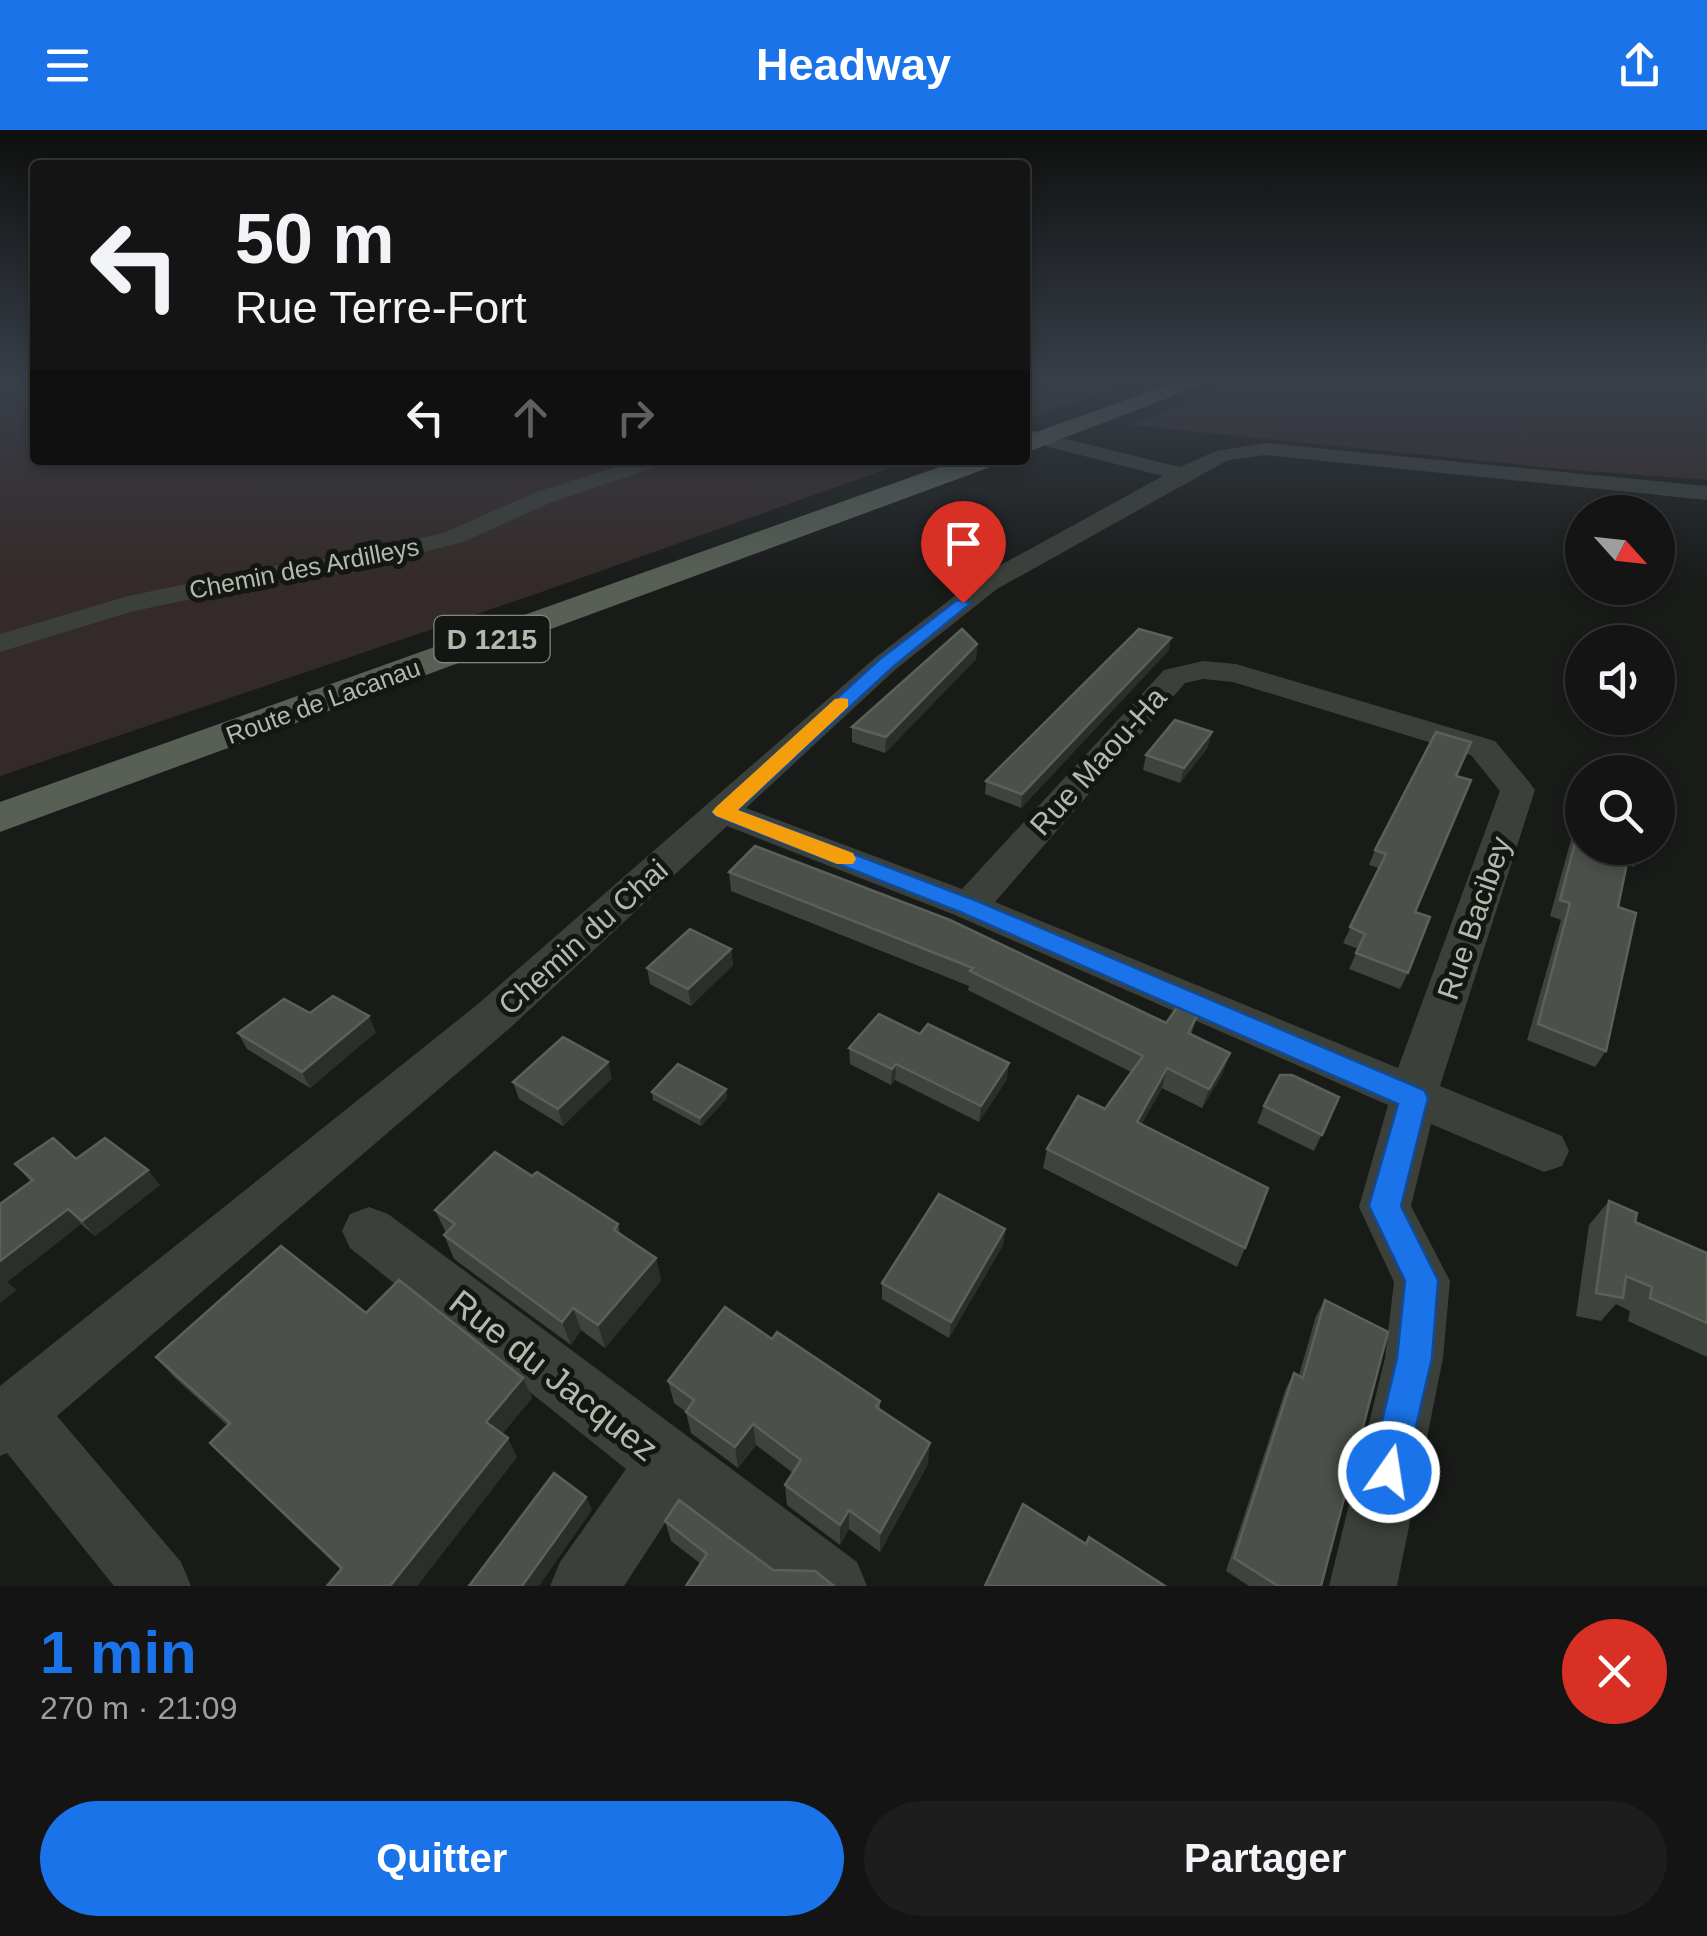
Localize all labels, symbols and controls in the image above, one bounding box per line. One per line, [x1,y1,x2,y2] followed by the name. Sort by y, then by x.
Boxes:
[40,38,95,93] icon: menu
[1612,38,1667,93] icon: share
[756,39,951,90] text: Headway
[70,200,200,330] icon: left
[235,200,395,278] text: 50 m
[235,282,527,333] text: Rue Terre-Fort
[398,390,453,445] icon: left
[503,390,558,445] icon: ahead
[608,390,663,445] icon: right
[1565,495,1675,605] north arrow
[1565,495,1675,865] map controls
[921,501,1006,604] pin
[936,516,991,571] icon: arrive
[187,532,421,604] street label: Chemin des Ardilleys
[434,616,550,662] road number: D 1215
[1565,625,1675,735] button: sound
[222,653,424,749] street label: Route de Lacanau
[1023,680,1173,841] street label: Rue Maou-Ha
[1565,755,1675,865] button: search
[1431,832,1517,1004] street label: Rue Bacibey
[492,853,674,1021] street label: Chemin du Chai
[442,1282,666,1468] street label: Rue du Jacquez
[1337,1420,1441,1524] position arrow
[40,1619,197,1686] text: 1 min
[1562,1619,1667,1724] button: close
[40,1690,237,1726] text: 270 m · 21:09
[40,1801,844,1916] button: Quitter
[864,1801,1667,1916] button: Partager

